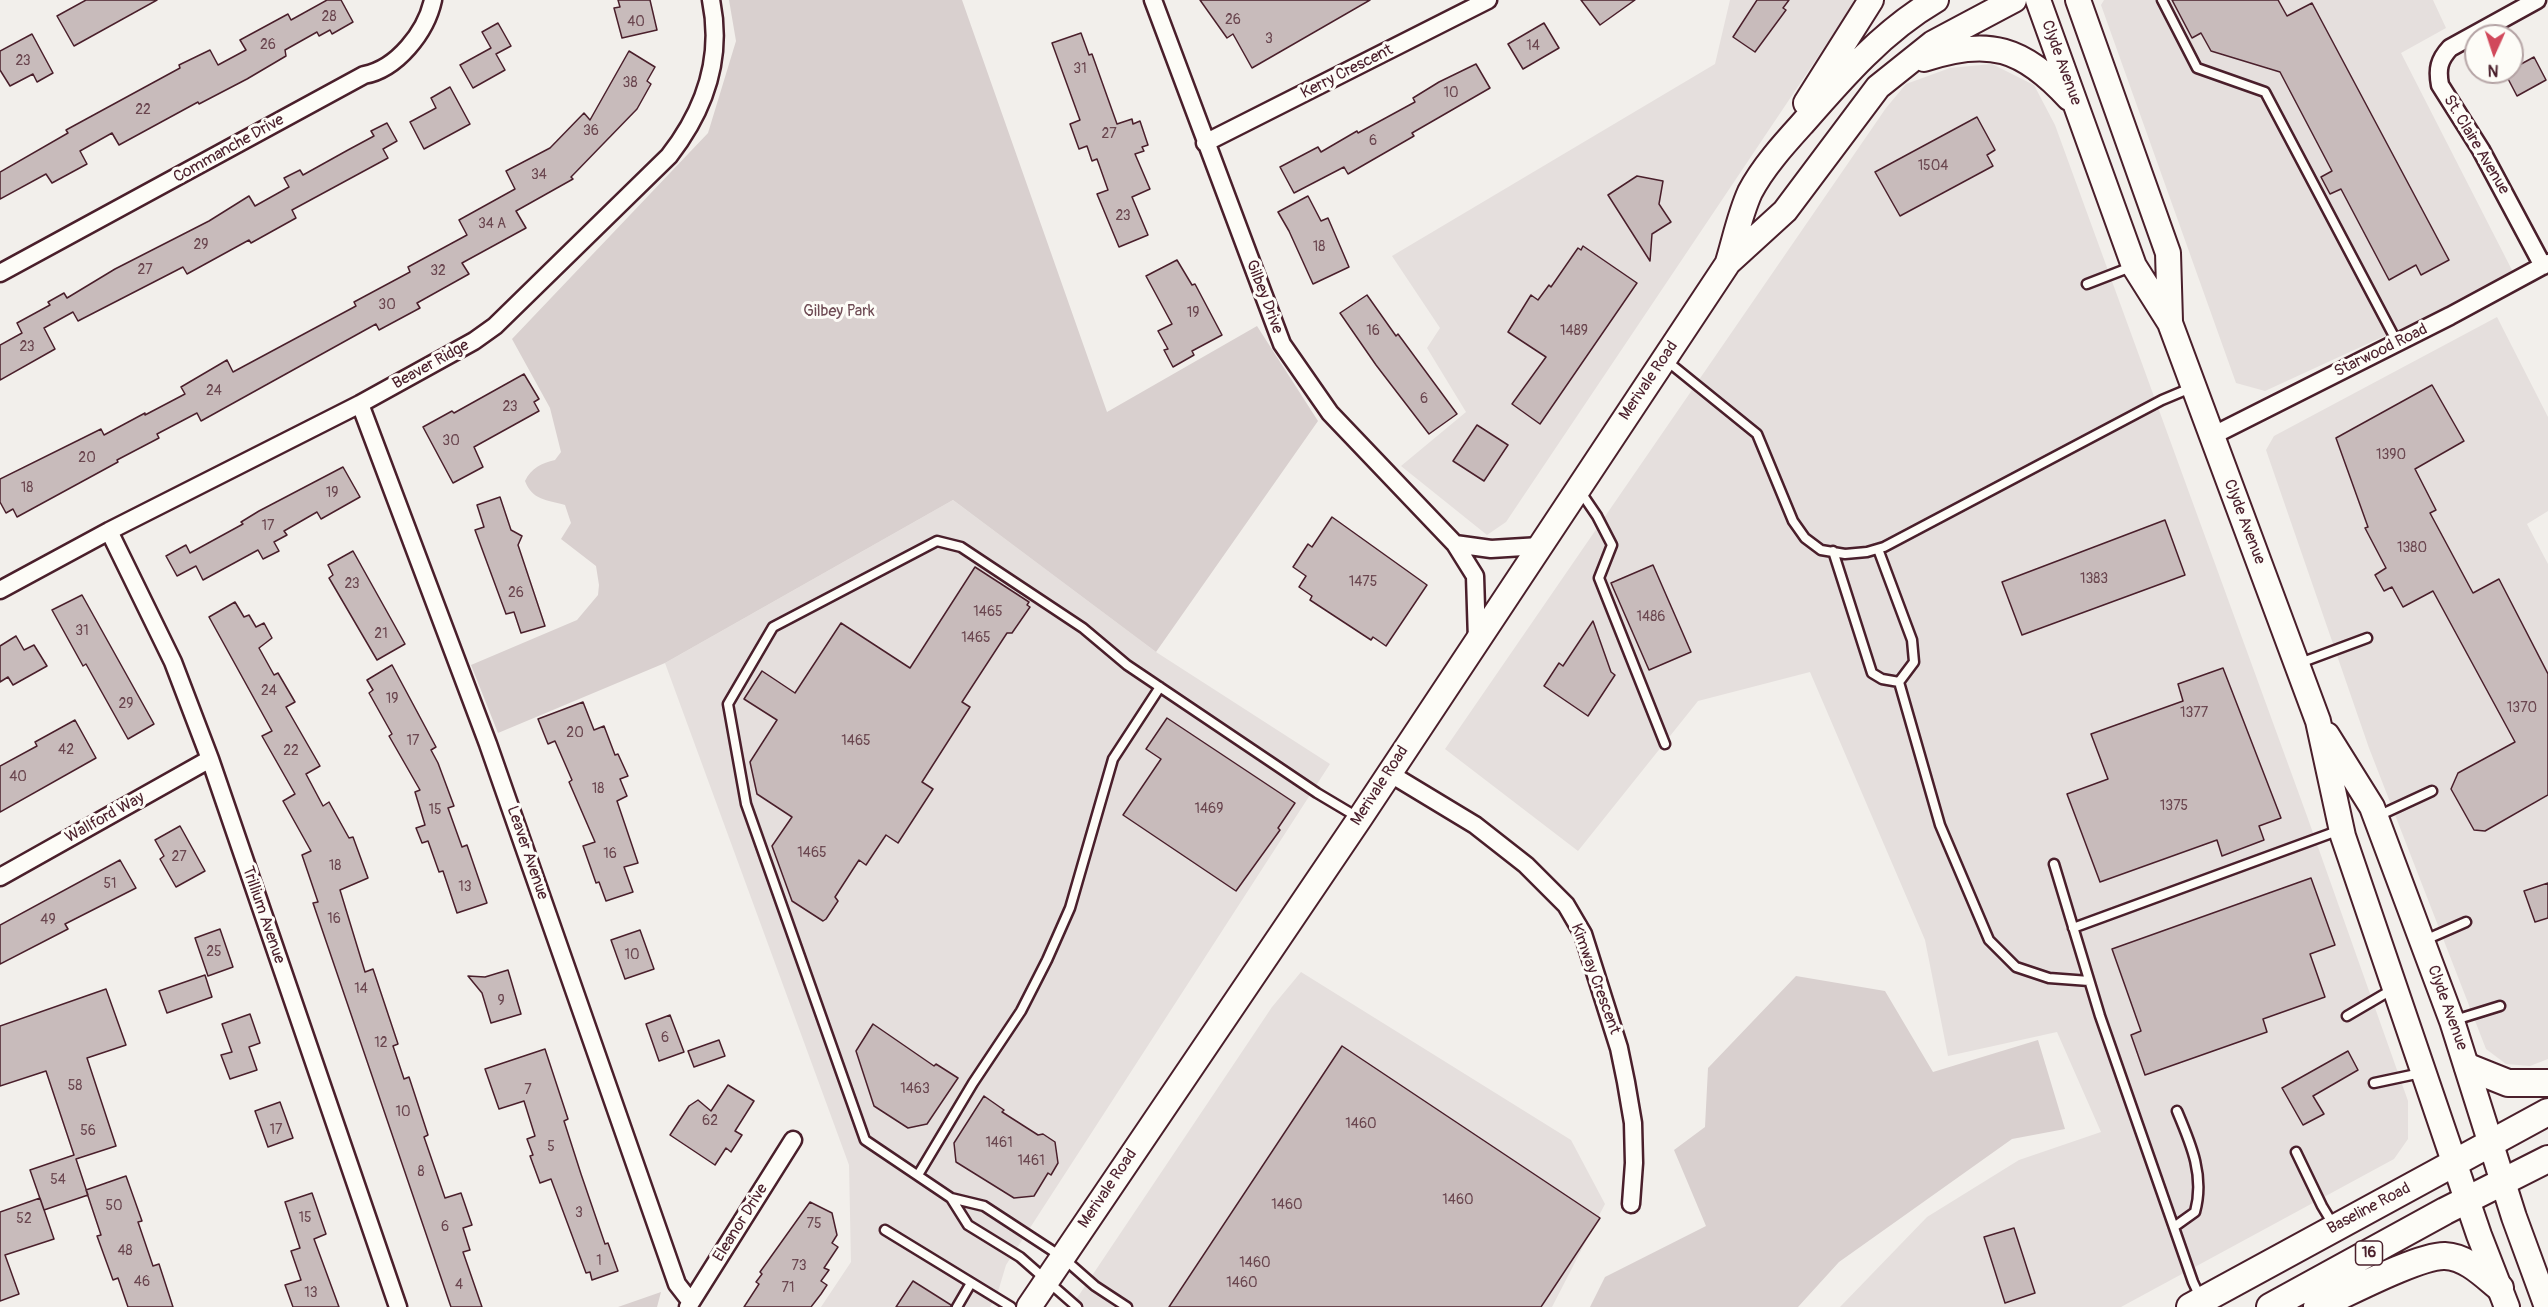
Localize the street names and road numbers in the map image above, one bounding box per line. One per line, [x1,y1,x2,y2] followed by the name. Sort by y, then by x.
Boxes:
[2037,18,2085,108] street label: Clyde Avenue
[1298,41,1396,103] street label: Kerry Crescent
[2439,92,2513,198] street label: St. Claire Avenue
[170,111,288,187] street label: Commanche Drive
[1241,257,1287,337] street label: Gilbey Drive
[2331,320,2431,382] street label: Starwood Road
[389,336,473,394] street label: Beaver Ridge
[1615,338,1683,424] street label: Merivale Road
[2219,477,2269,567] street label: Clyde Avenue
[1347,742,1413,830] street label: Merivale Road
[62,788,148,848] street label: Wallford Way
[502,804,552,902] street label: Leaver Avenue
[237,864,289,966] street label: Trillium Avenue
[1566,921,1624,1037] street label: Kimway Crescent
[2423,963,2471,1053] street label: Clyde Avenue
[1074,1146,1142,1232] street label: Merivale Road
[2324,1179,2414,1239] street label: Baseline Road
[709,1180,773,1266] street label: Eleanor Drive
[2356,1241,2382,1265] road number: 16

